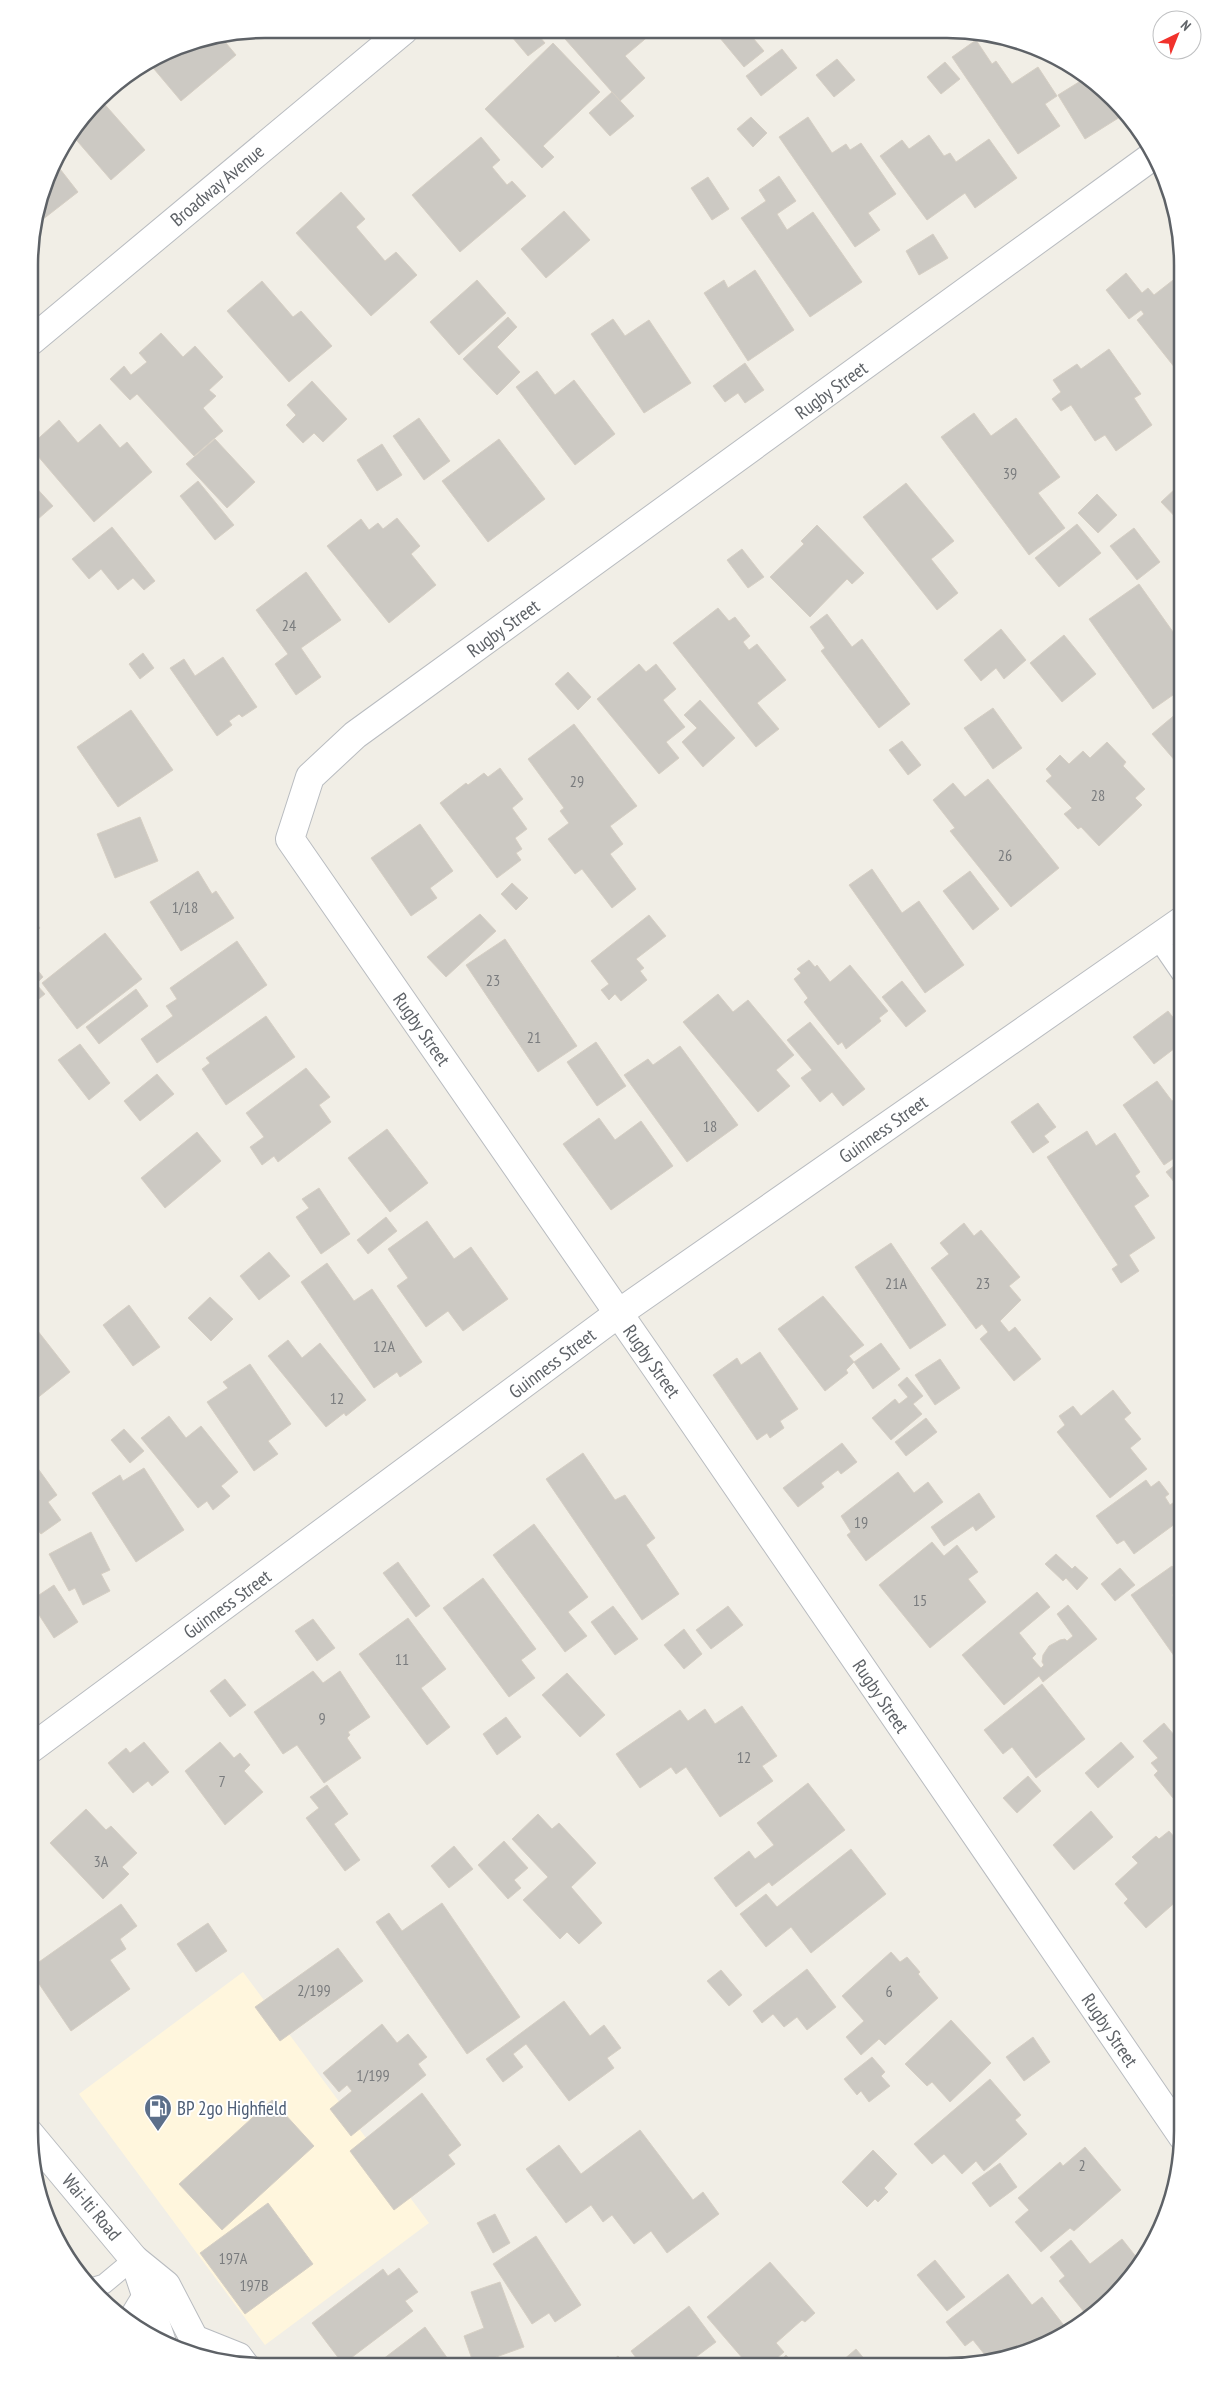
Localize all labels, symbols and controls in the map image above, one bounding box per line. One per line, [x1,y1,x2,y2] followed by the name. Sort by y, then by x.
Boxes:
[1152,10,1202,60] north arrow
[1177,16,1195,35] text: N
[165,139,269,231] street label: Broadway Avenue
[790,355,872,424] street label: Rugby Street
[1003,463,1017,483] house number: 39
[462,593,544,662] street label: Rugby Street
[282,615,296,635] house number: 24
[570,771,584,791] house number: 29
[1091,785,1105,805] house number: 28
[998,845,1012,865] house number: 26
[172,897,198,917] house number: 1/18
[486,970,500,990] house number: 23
[388,988,456,1071] street label: Rugby Street
[527,1027,541,1047] house number: 21
[834,1089,932,1168] street label: Guinness Street
[703,1116,717,1136] house number: 18
[885,1273,907,1293] house number: 21A
[976,1273,990,1293] house number: 23
[618,1320,686,1403] street label: Rugby Street
[504,1322,601,1403] street label: Guinness Street
[373,1336,395,1356] house number: 12A
[330,1388,344,1408] house number: 12
[854,1512,868,1532] house number: 19
[179,1564,276,1644] street label: Guinness Street
[913,1590,927,1610] house number: 15
[395,1649,409,1669] house number: 11
[848,1655,915,1738] street label: Rugby Street
[318,1708,326,1728] house number: 9
[737,1747,751,1767] house number: 12
[218,1771,226,1791] house number: 7
[94,1851,109,1871] house number: 3A
[297,1980,331,2000] house number: 2/199
[885,1981,893,2001] house number: 6
[1077,1989,1144,2072] street label: Rugby Street
[356,2065,390,2085] house number: 1/199
[143,2093,173,2132] fuel station icon: BP 2go Highfield
[177,2096,287,2120] place label: BP 2go Highfield
[1078,2155,1086,2175] house number: 2
[57,2169,127,2245] street label: Wai-Iti Road
[219,2248,248,2268] house number: 197A
[239,2275,269,2295] house number: 197B

